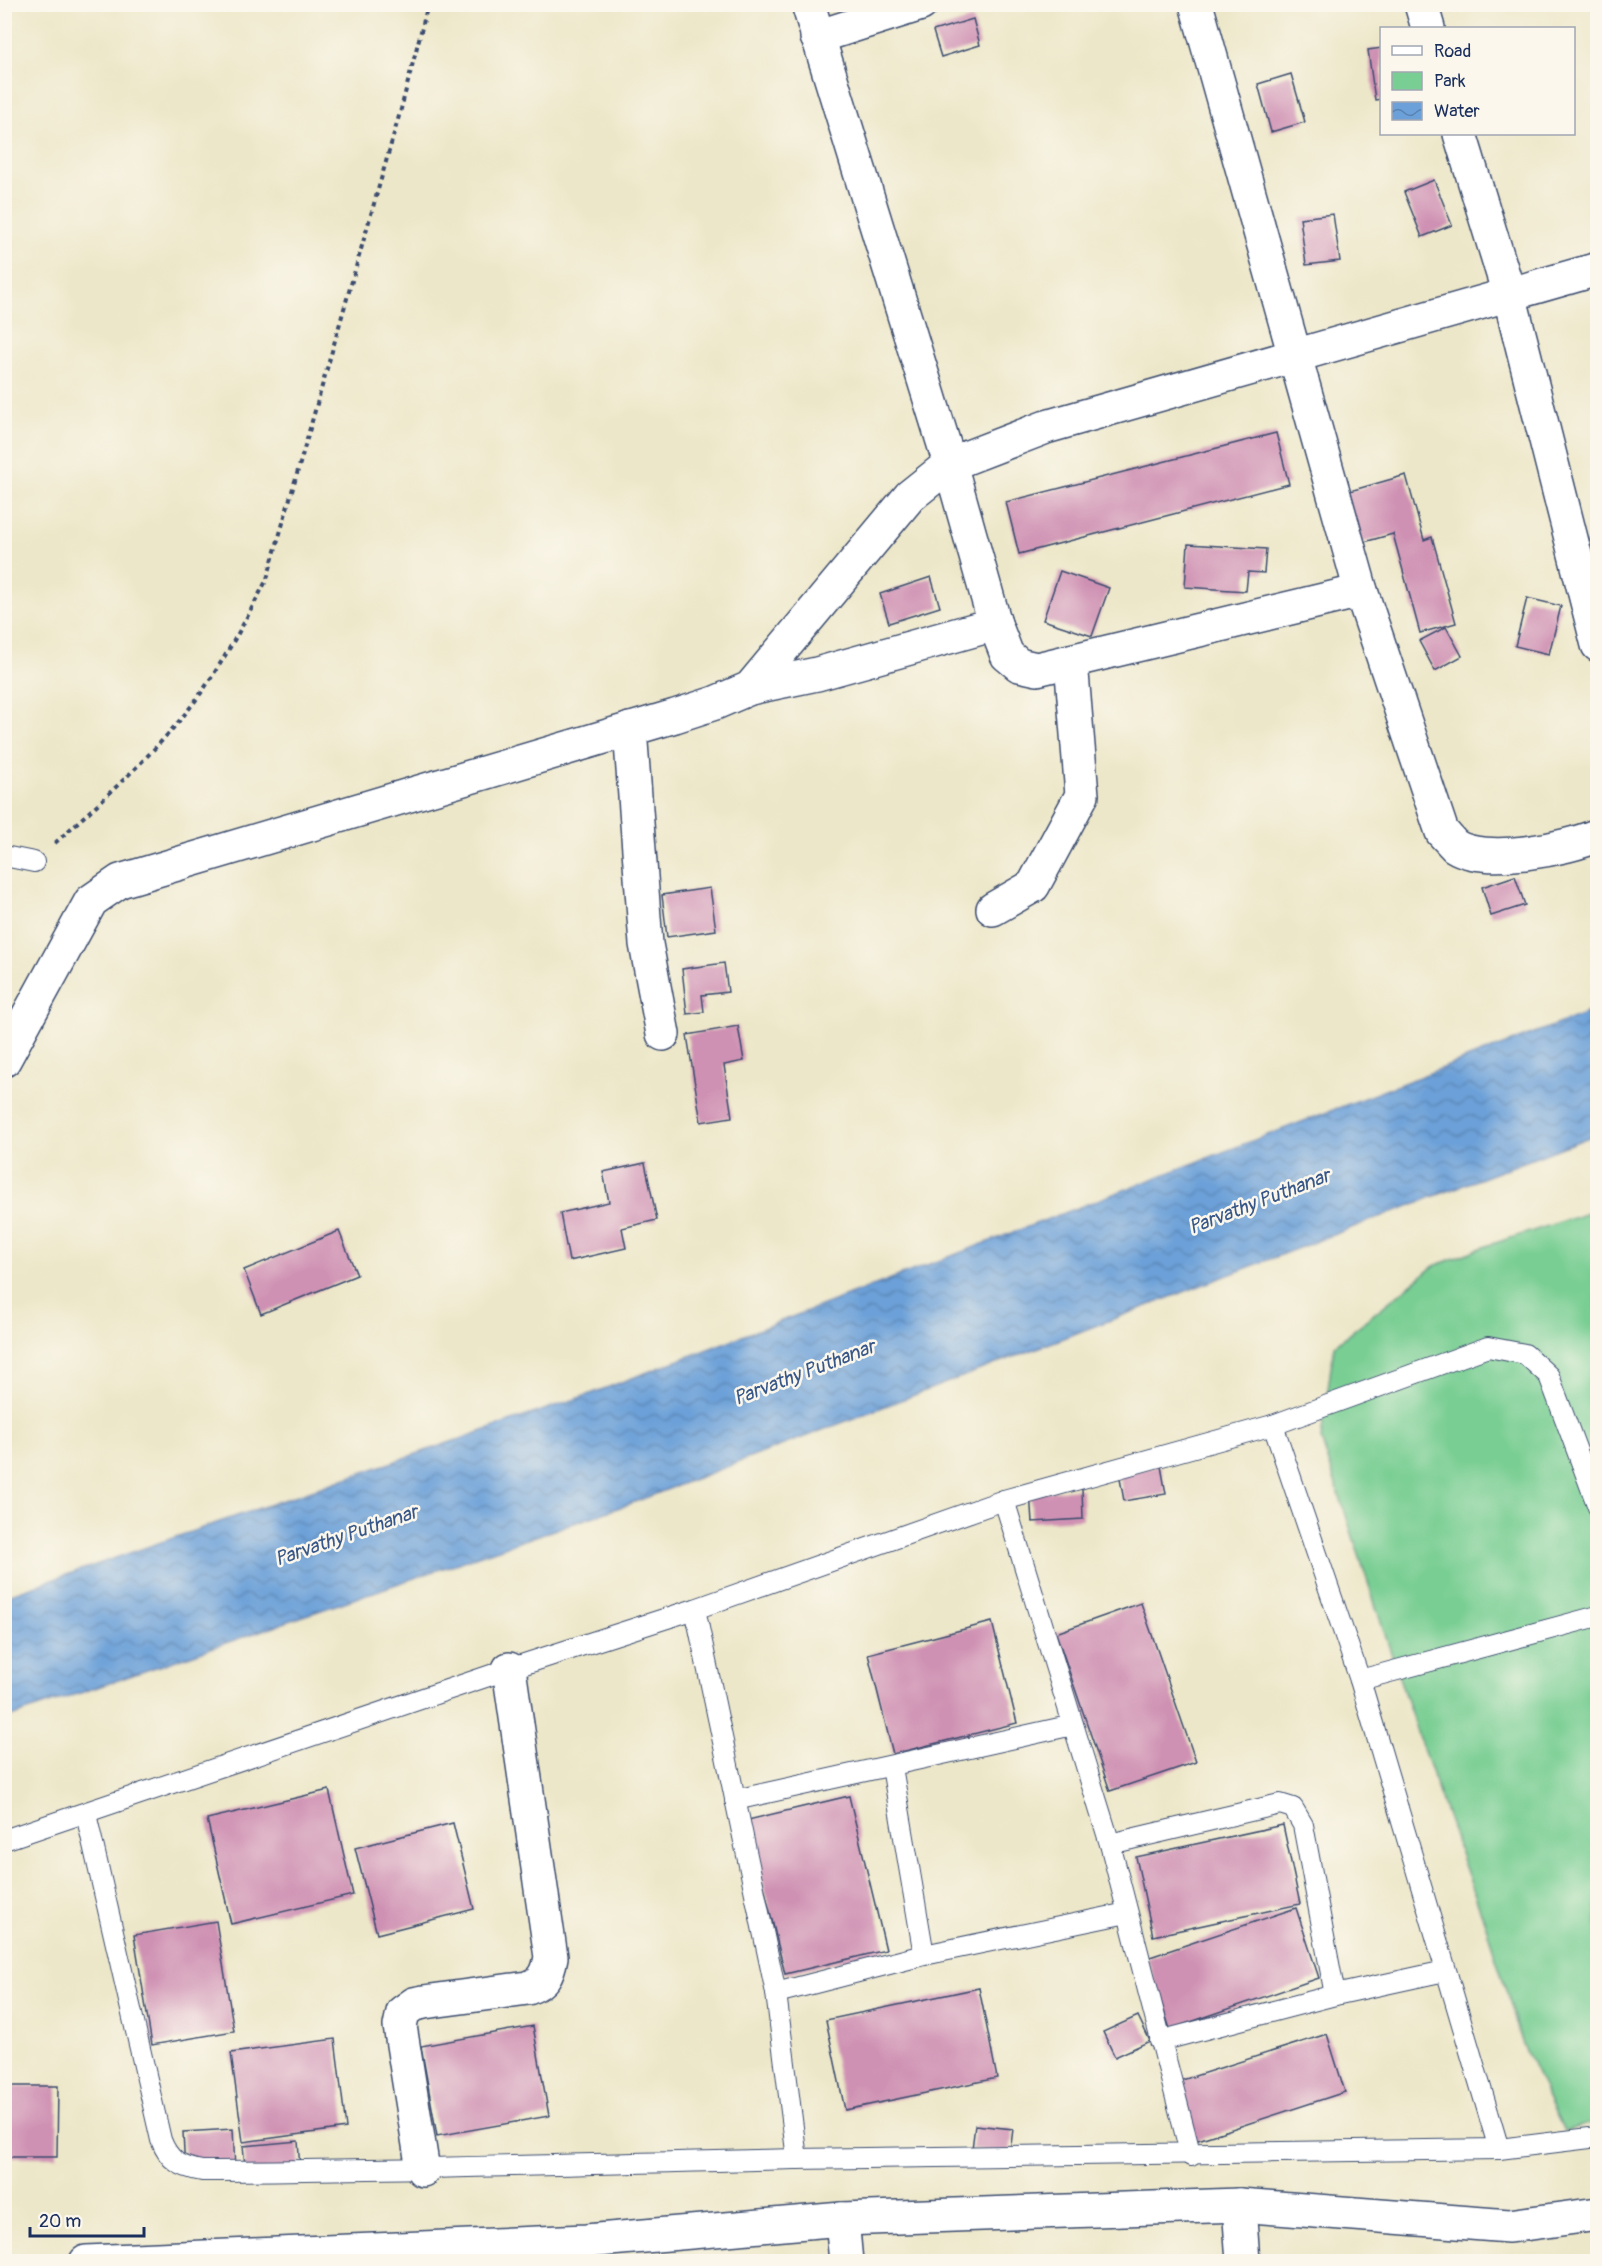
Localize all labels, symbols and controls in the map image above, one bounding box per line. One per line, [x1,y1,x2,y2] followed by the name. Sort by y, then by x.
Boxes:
[1380,27,1575,135] legend
[1434,40,1471,63] text: Road
[1434,70,1466,93] text: Park
[1434,100,1480,123] text: Water
[1185,1162,1336,1240] water label: Parvathy Puthanar
[730,1333,881,1411] water label: Parvathy Puthanar
[271,1498,424,1572] water label: Parvathy Puthanar
[30,2200,144,2238] scale bar
[39,2210,81,2233] text: 20 m

